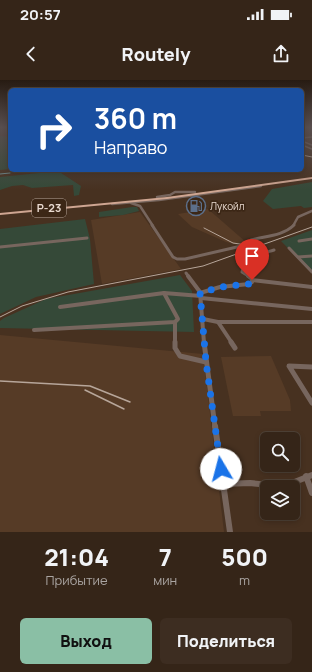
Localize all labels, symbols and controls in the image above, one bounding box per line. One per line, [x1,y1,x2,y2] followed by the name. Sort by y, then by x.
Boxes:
[20,4,61,25] text: 20:57
[122,42,190,66] text: Routely
[20,43,42,65] icon: back
[270,43,292,65] icon: share
[94,99,177,137] text: 360 m
[28,104,80,156] icon: right
[94,135,168,159] text: Направо
[185,195,207,217] fuel station icon: Лукойл
[32,199,66,217] road number: Р-23
[210,199,245,213] place label: Лукойл
[235,239,269,280] pin
[241,245,263,267] icon: arrive
[260,432,300,520] map controls
[260,432,300,472] button: search
[200,448,242,490] position arrow
[260,480,300,520] button: layers
[44,540,109,573] text: 21:04
[159,540,172,573] text: 7
[221,540,268,573] text: 500
[46,571,108,589] text: Прибытие
[153,571,177,589] text: мин
[239,571,250,589] text: m
[20,618,152,664] button: Выход
[160,618,292,664] button: Поделиться

